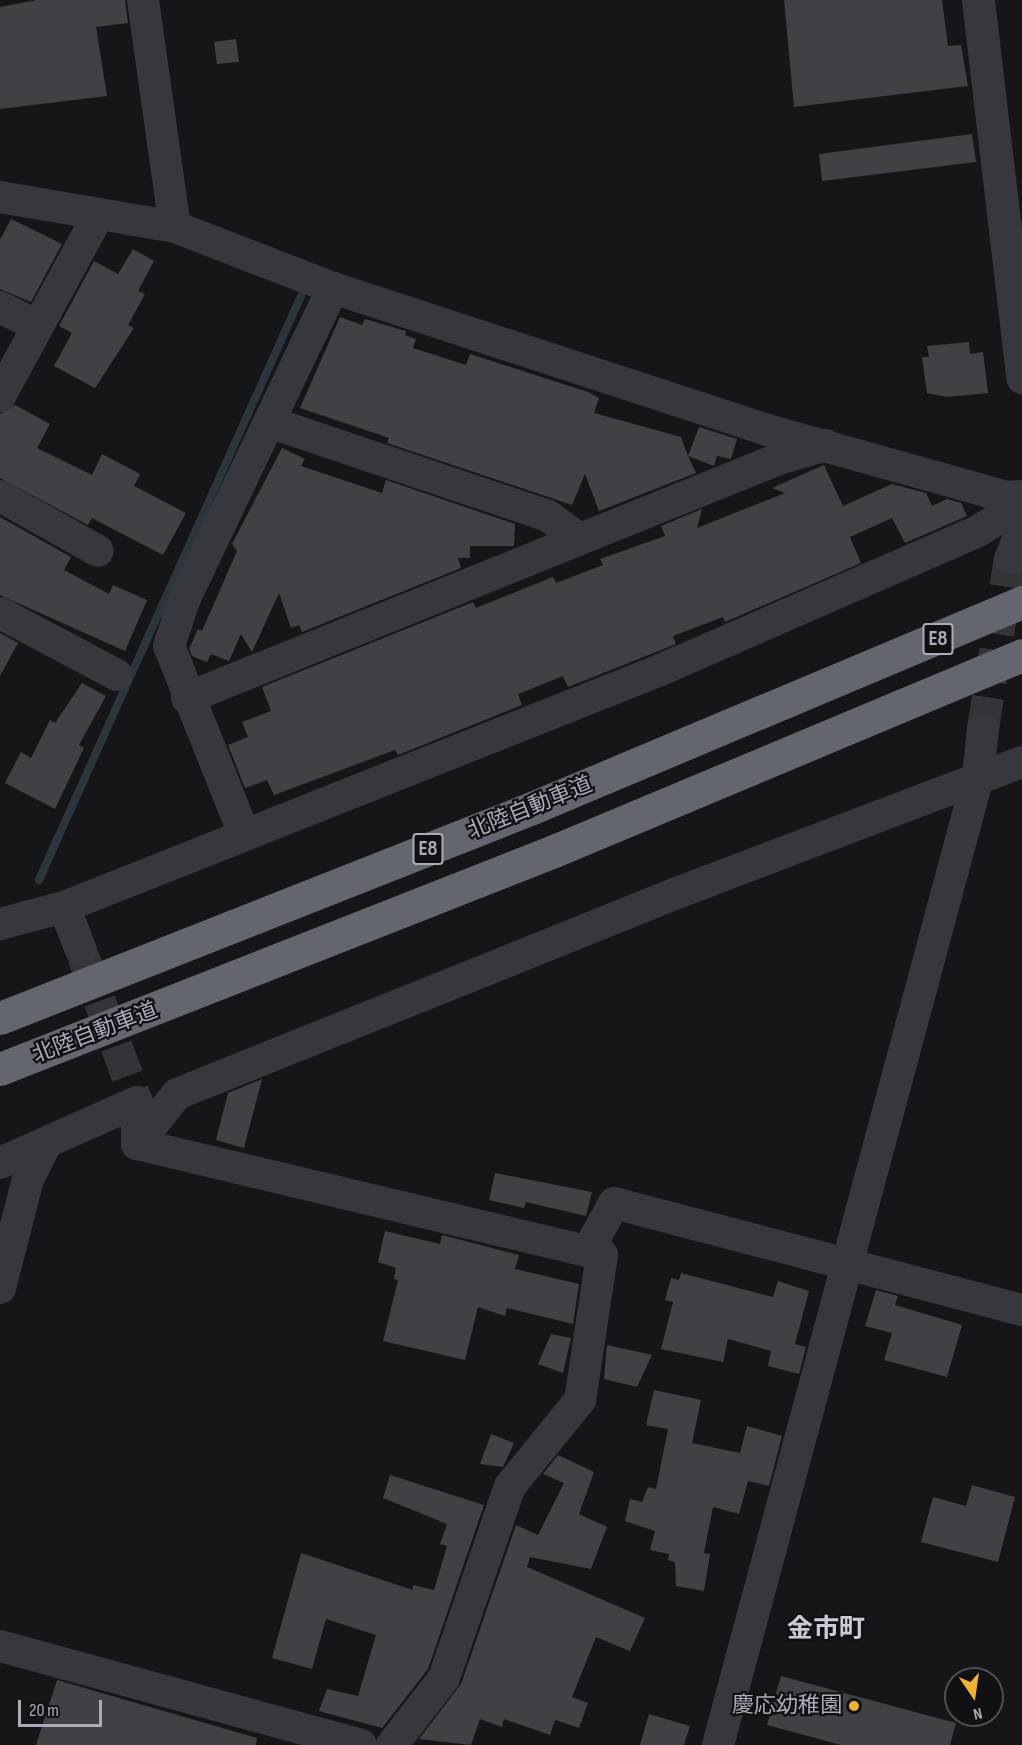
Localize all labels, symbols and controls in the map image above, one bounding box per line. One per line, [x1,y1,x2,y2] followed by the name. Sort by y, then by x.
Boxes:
[922,621,954,657] road number: E8
[464,771,596,845] street label: 北陸自動車道
[412,831,444,867] road number: E8
[29,997,161,1069] street label: 北陸自動車道
[787,1614,865,1646] district label: 金市町
[944,1667,1004,1727] north arrow
[21,1688,105,1726] scale bar
[732,1693,842,1719] place label: 慶応幼稚園
[847,1699,861,1713] marker: 慶応幼稚園
[29,1700,59,1721] text: 20 m
[971,1703,984,1723] text: N

